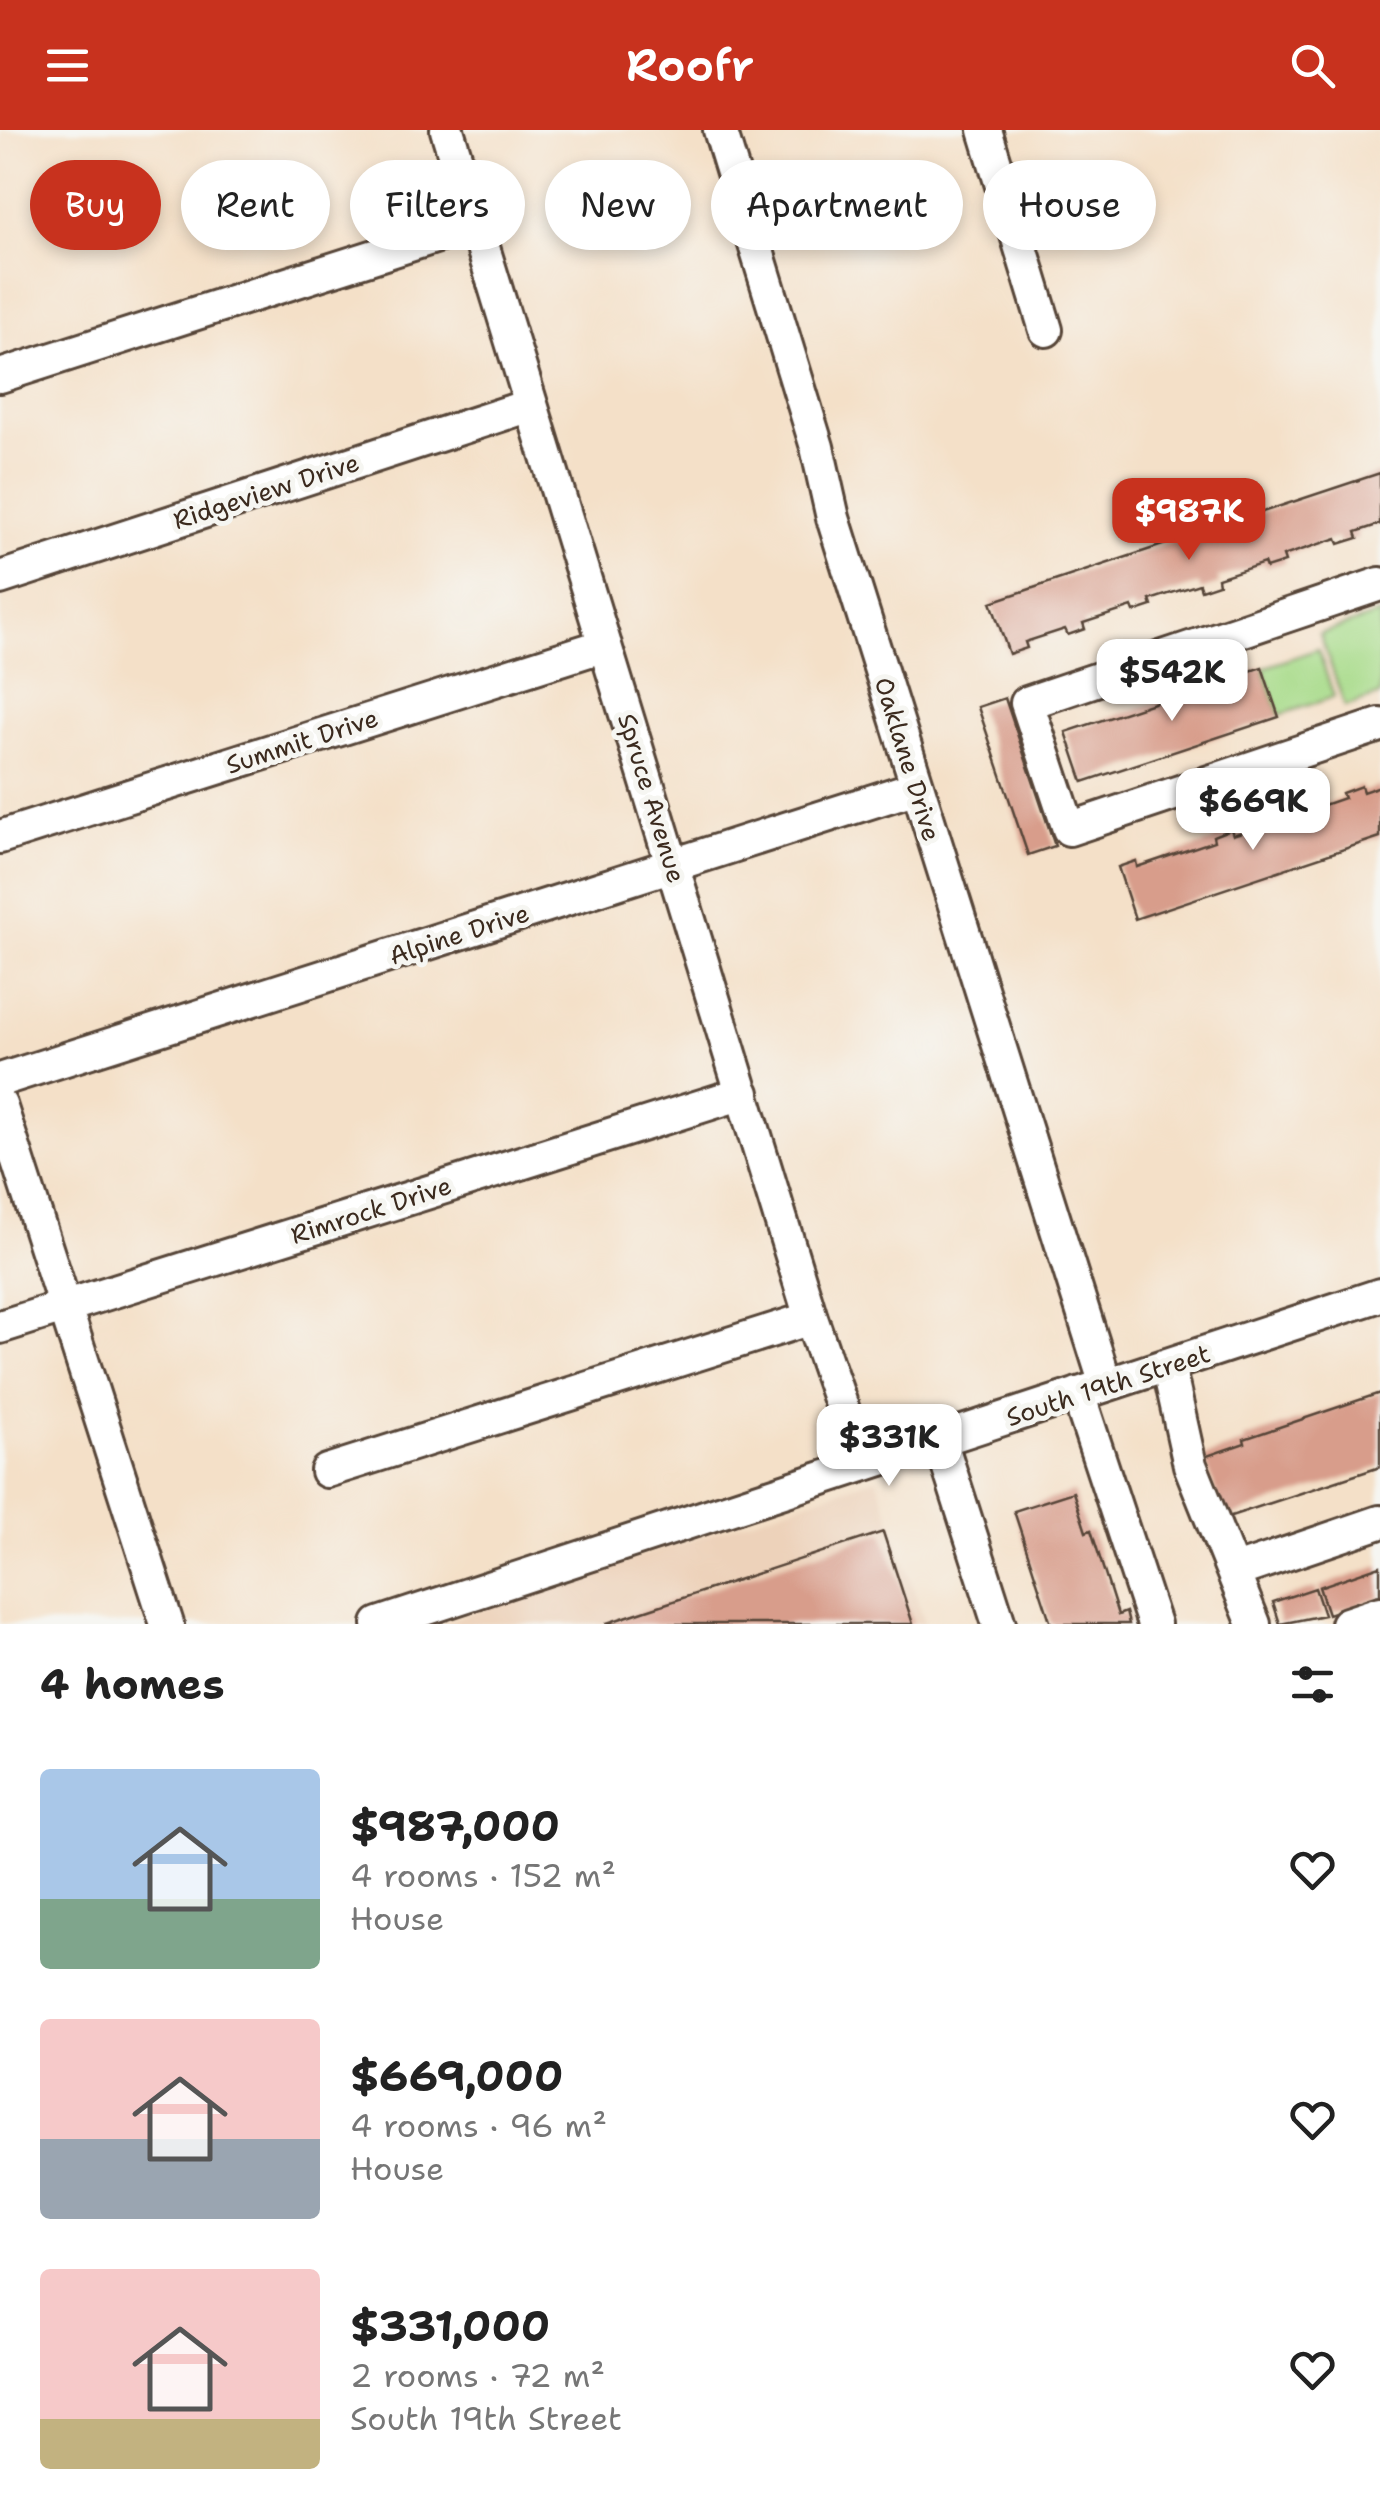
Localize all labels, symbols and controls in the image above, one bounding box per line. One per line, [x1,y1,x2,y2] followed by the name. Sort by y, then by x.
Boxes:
[626,35,754,95] text: Roofr
[40,38,95,93] icon: menu
[1285,38,1340,93] icon: search
[30,160,161,250] chip: Buy
[181,160,330,250] chip: Rent
[350,160,525,250] chip: Filters
[545,160,691,250] chip: New
[711,160,963,250] chip: Apartment
[983,160,1156,250] chip: House
[169,445,363,537] street label: Ridgeview Drive
[1119,478,1259,563] pin: $987K
[1134,489,1244,532] text: $987K
[1102,639,1242,724] pin: $542K
[1119,650,1225,693] text: $542K
[867,673,949,845] street label: Oaklane Drive
[222,700,382,782] street label: Summit Drive
[610,709,694,887] street label: Spruce Avenue
[1183,768,1323,853] pin: $669K
[1198,779,1308,822] text: $669K
[385,895,533,973] street label: Alpine Drive
[286,1168,456,1252] street label: Rimrock Drive
[1002,1336,1214,1434] street label: South 19th Street
[819,1404,959,1489] pin: $331K
[839,1415,939,1458] text: $331K
[40,1656,225,1712] text: 4 homes
[1285,1657,1340,1712] icon: filters
[350,1798,560,1854] text: $987,000
[120,1809,240,1929] icon: home
[1285,1842,1340,1897] icon: heart
[350,1854,616,1897] text: 4 rooms · 152 m²
[350,1897,444,1940] text: House
[350,2048,563,2104] text: $669,000
[120,2059,240,2179] icon: home
[1285,2092,1340,2147] icon: heart
[350,2104,607,2147] text: 4 rooms · 96 m²
[350,2147,444,2190] text: House
[350,2298,550,2354] text: $331,000
[120,2309,240,2429] icon: home
[1285,2342,1340,2397] icon: heart
[350,2354,605,2397] text: 2 rooms · 72 m²
[350,2397,622,2440] text: South 19th Street

